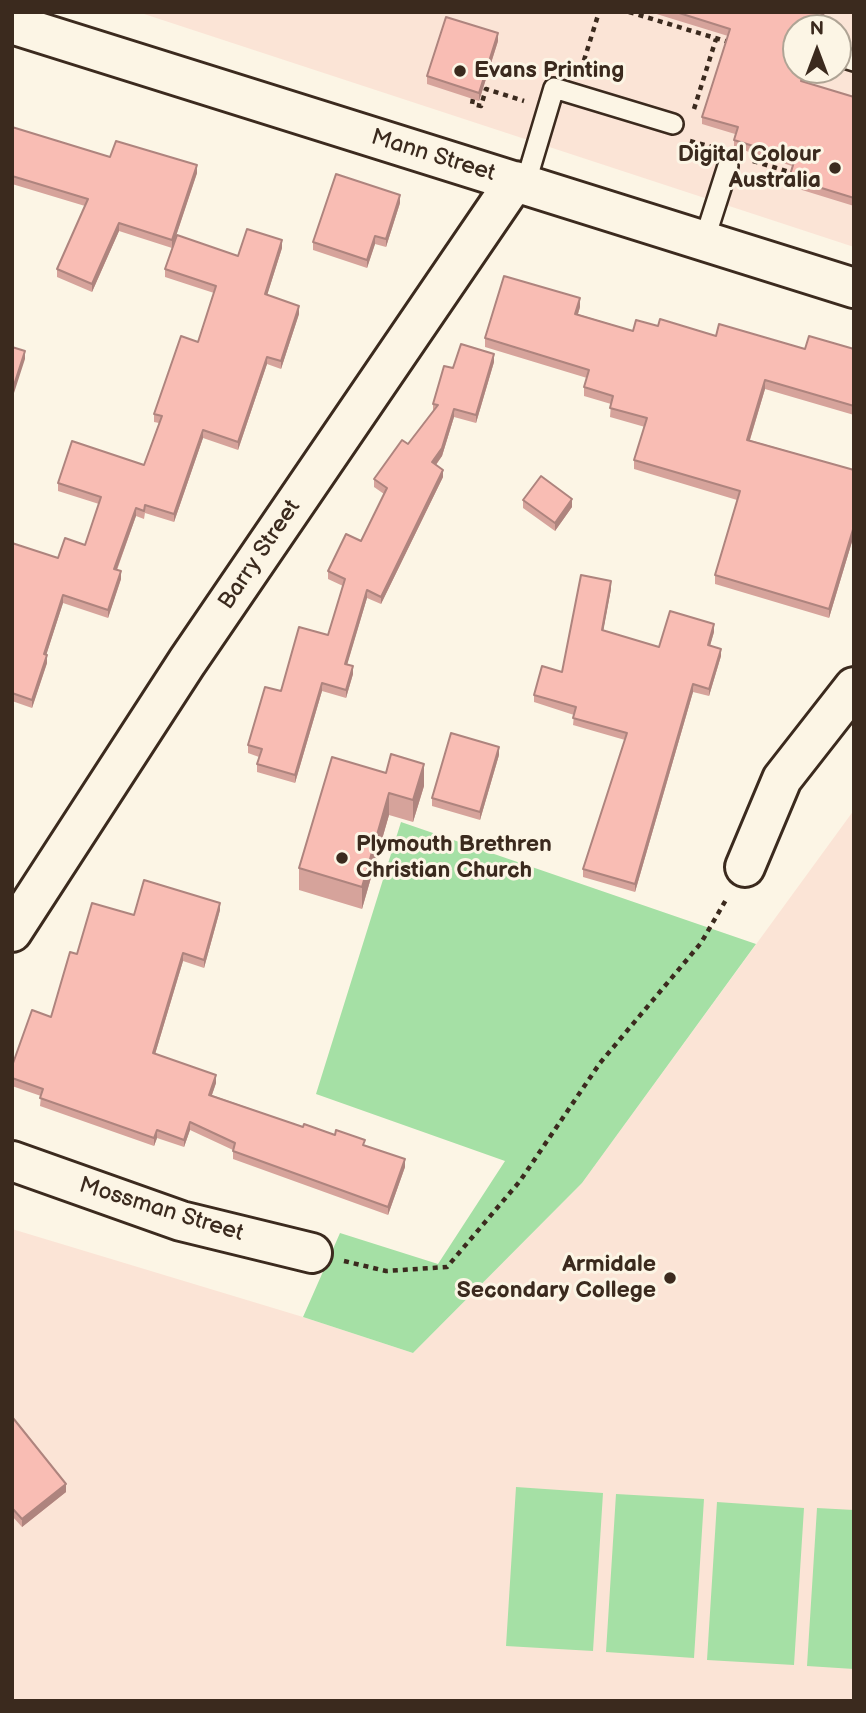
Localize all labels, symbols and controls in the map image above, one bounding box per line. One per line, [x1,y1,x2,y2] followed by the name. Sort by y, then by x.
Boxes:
[782,14,852,84] north arrow
[810,18,824,41] text: N
[474,57,624,85] place label: Evans Printing
[452,63,468,79] marker: Evans Printing
[368,124,498,188] street label: Mann Street
[678,141,821,195] place label: Digital Colour Australia
[827,160,843,176] marker: Digital Colour Australia
[213,495,307,615] street label: Barry Street
[356,831,552,885] place label: Plymouth Brethren Christian Church
[334,850,350,866] marker: Plymouth Brethren Christian Church
[76,1172,246,1248] street label: Mossman Street
[457,1251,656,1305] place label: Armidale Secondary College
[662,1270,678,1286] marker: Armidale Secondary College

